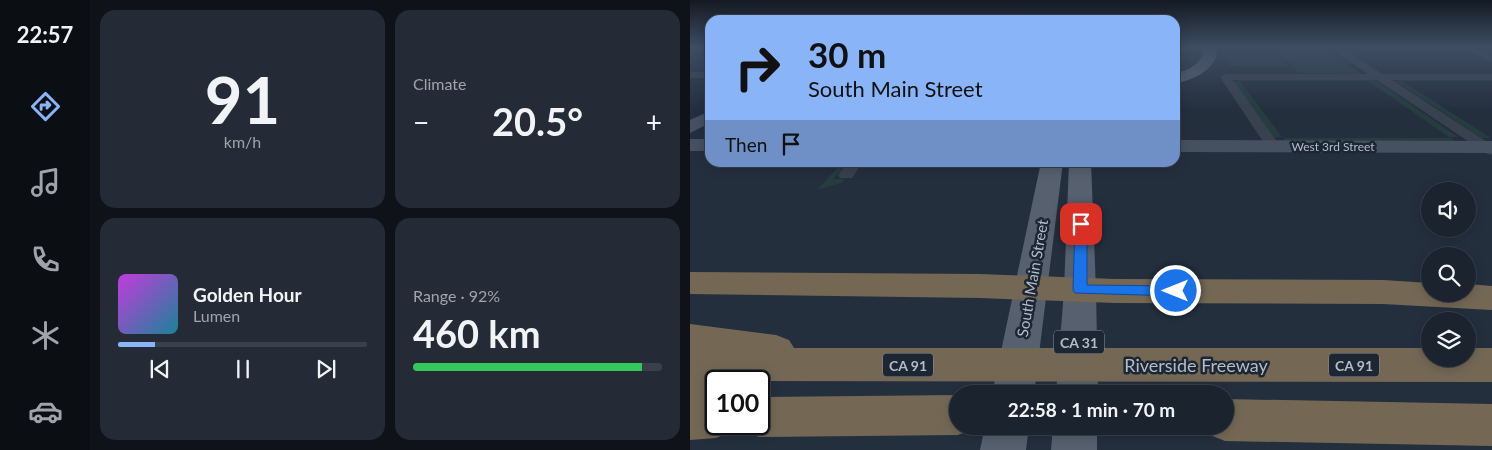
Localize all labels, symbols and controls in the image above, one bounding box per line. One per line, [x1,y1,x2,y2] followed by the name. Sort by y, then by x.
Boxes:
[17,21,73,48] text: 22:57
[808,33,886,75] text: 30 m
[725,35,790,100] icon: right
[205,60,280,138] text: 91
[413,74,466,93] text: Climate
[808,75,983,102] text: South Main Street
[28,89,63,124] icon: directions
[492,98,583,144] text: 20.5°
[413,105,429,139] text: −
[646,105,662,139] text: +
[777,130,805,158] icon: arrive
[224,132,261,151] text: km/h
[725,133,767,156] text: Then
[1291,139,1375,154] street label: West 3rd Street
[28,165,63,200] icon: music
[1421,182,1476,367] map controls
[1421,182,1476,237] button: sound
[1060,203,1102,245] pin
[1067,210,1095,238] icon: arrive
[1013,217,1051,338] street label: South Main Street
[28,242,63,277] icon: phone
[1421,247,1476,302] button: search
[1149,264,1201,316] position arrow
[193,283,302,306] text: Golden Hour
[413,286,500,305] text: Range · 92%
[193,306,240,325] text: Lumen
[413,310,541,356] text: 460 km
[1421,312,1476,367] button: layers
[28,318,63,353] icon: climate
[1054,331,1104,354] road number: CA 31
[883,354,933,376] road number: CA 91
[1124,354,1268,376] street label: Riverside Freeway
[1329,354,1379,376] road number: CA 91
[146,355,174,383] icon: previous
[229,355,257,383] icon: pause
[312,355,340,383] icon: next
[705,370,770,435] speed limit sign: 100
[28,394,63,429] icon: car
[1008,398,1175,421] text: 22:58 · 1 min · 70 m

